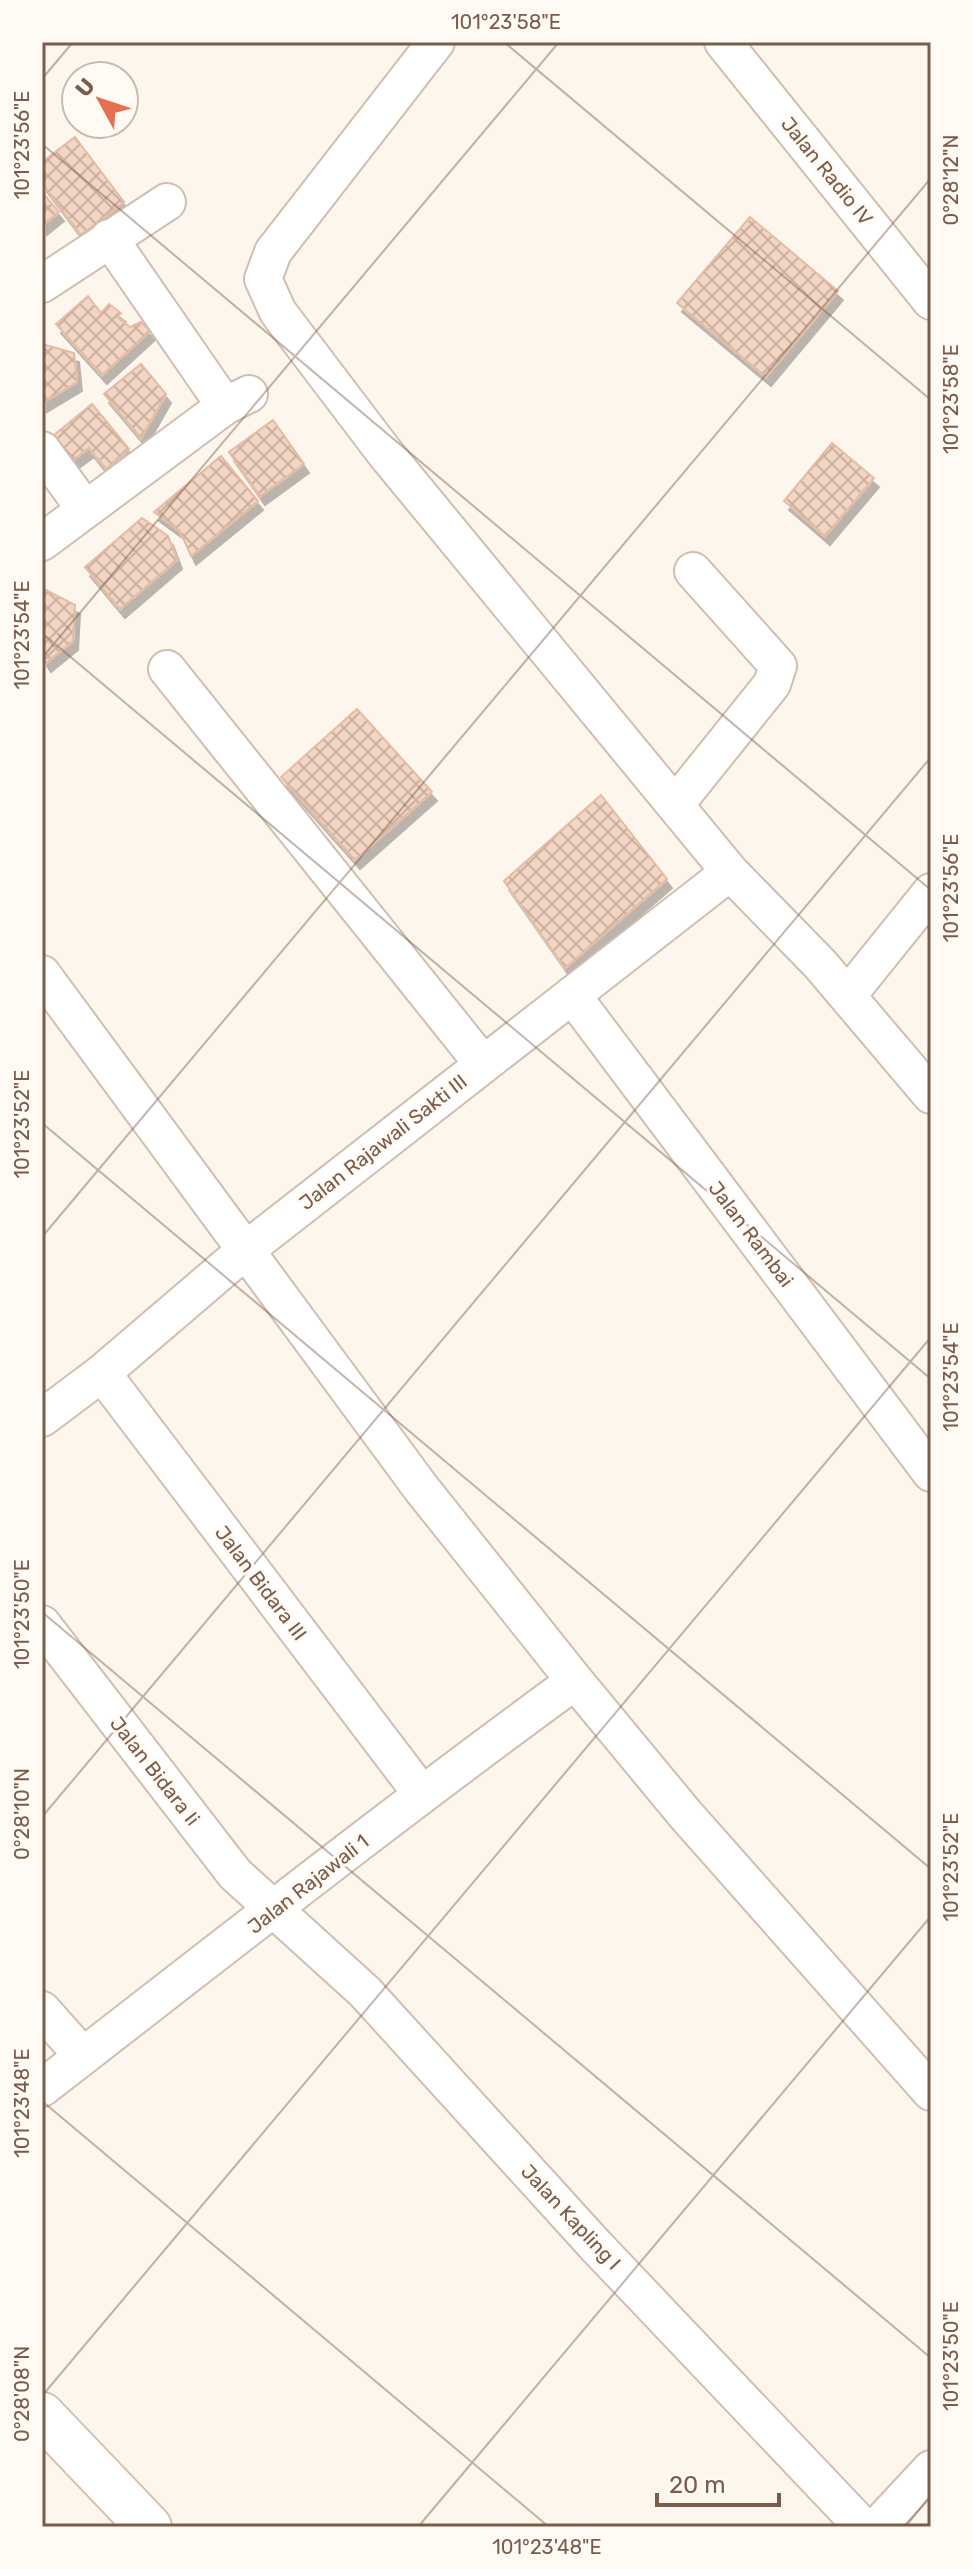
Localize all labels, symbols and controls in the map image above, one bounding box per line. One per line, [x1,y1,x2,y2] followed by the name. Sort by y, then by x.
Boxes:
[451,10,561,34] text: 101°23'58"E
[60,60,140,140] north arrow
[70,73,101,102] text: U
[10,91,34,199] text: 101°23'56"E
[776,112,878,230] street label: Jalan Radio IV
[939,135,963,225] text: 0°28'12"N
[939,344,963,454] text: 101°23'58"E
[10,580,34,690] text: 101°23'54"E
[939,834,963,942] text: 101°23'56"E
[294,1069,472,1215] street label: Jalan Rajawali Sakti III
[10,1070,34,1178] text: 101°23'52"E
[703,1176,799,1292] street label: Jalan Rambai
[939,1322,963,1432] text: 101°23'54"E
[210,1521,312,1645] street label: Jalan Bidara III
[10,1559,34,1669] text: 101°23'50"E
[105,1712,205,1830] street label: Jalan Bidara Ii
[10,1768,34,1860] text: 0°28'10"N
[939,1813,963,1921] text: 101°23'52"E
[243,1829,373,1939] street label: Jalan Rajawali 1
[10,2048,34,2158] text: 101°23'48"E
[516,2159,626,2275] street label: Jalan Kapling I
[939,2301,963,2411] text: 101°23'50"E
[10,2346,34,2442] text: 0°28'08"N
[657,2457,779,2507] scale bar
[669,2471,726,2499] text: 20 m
[492,2535,602,2559] text: 101°23'48"E

